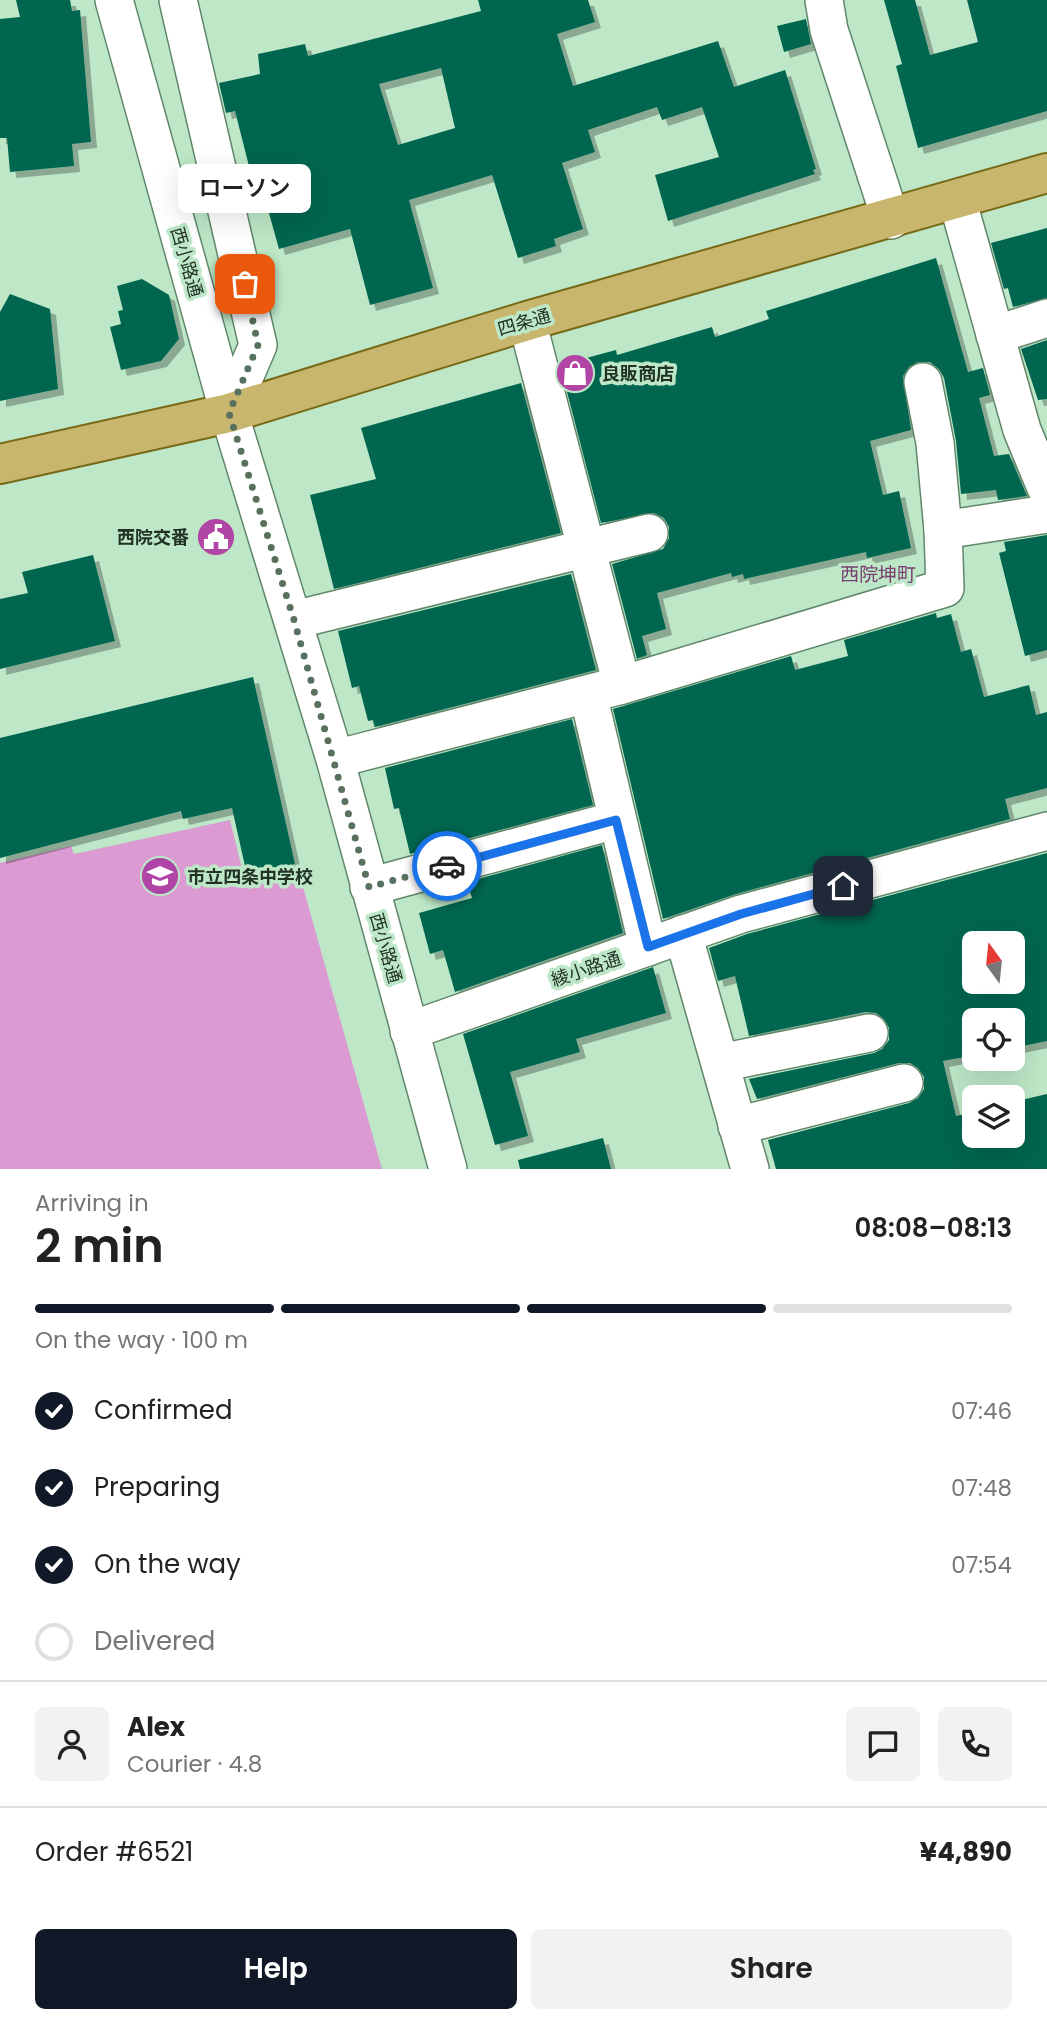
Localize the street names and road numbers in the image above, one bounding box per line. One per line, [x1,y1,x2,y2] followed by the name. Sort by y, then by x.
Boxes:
[165,224,209,300] street label: 西小路通
[495,303,553,341] street label: 四条通
[364,910,408,986] street label: 西小路通
[548,945,624,993] street label: 綾小路通

